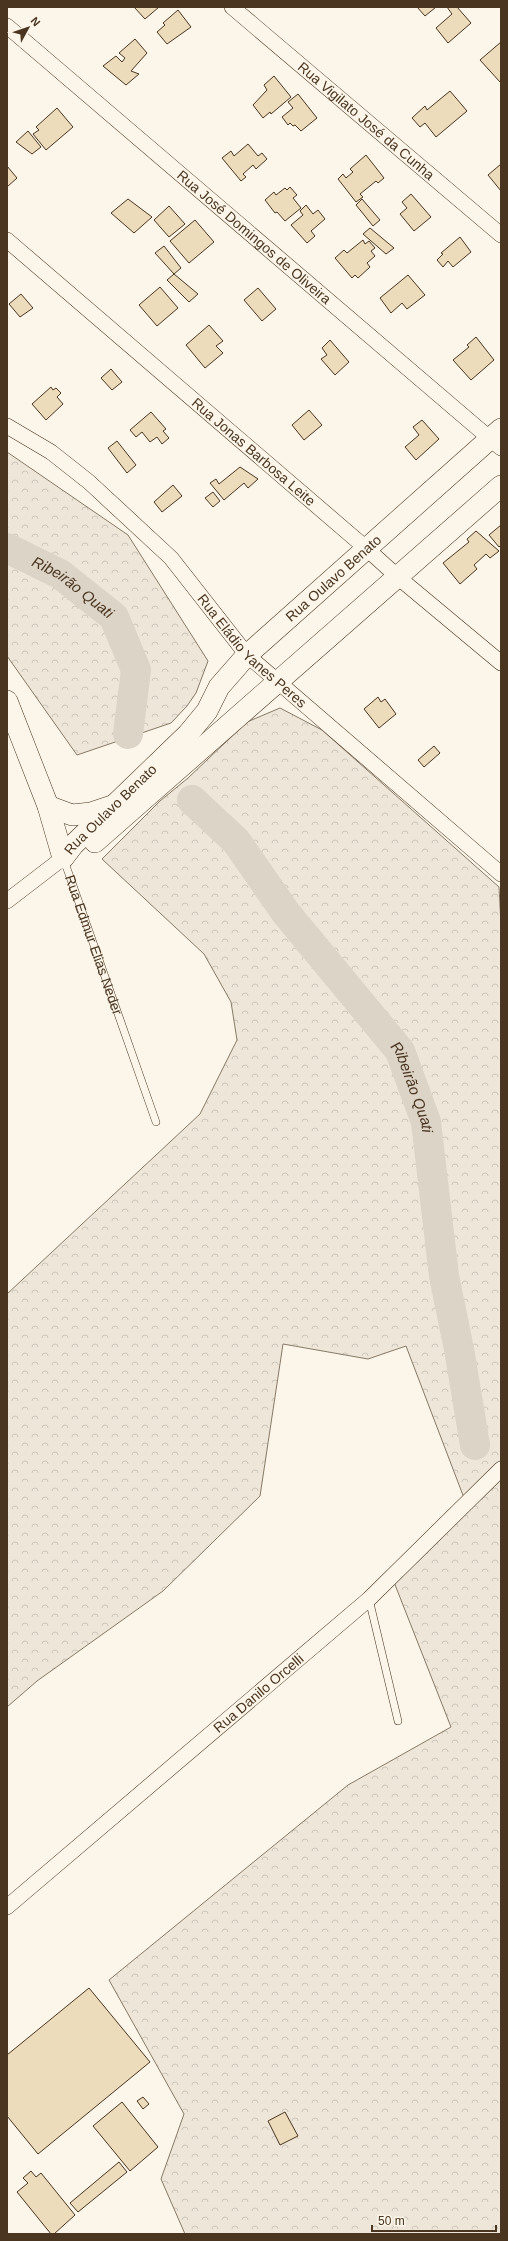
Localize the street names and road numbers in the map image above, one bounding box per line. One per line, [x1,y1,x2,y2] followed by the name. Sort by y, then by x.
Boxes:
[295,59,438,183] street label: Rua Vigilato José da Cunha
[174,167,334,307] street label: Rua José Domingos de Oliveira
[189,394,319,509] street label: Rua Jonas Barbosa Leite
[282,531,385,625] street label: Rua Oulavo Benato
[194,591,310,711] street label: Rua Eládio Yanes Peres
[61,761,160,857] street label: Rua Oulavo Benato
[62,873,126,1017] street label: Rua Edmur Elias Neder
[210,1650,307,1736] street label: Rua Danilo Orcelli

